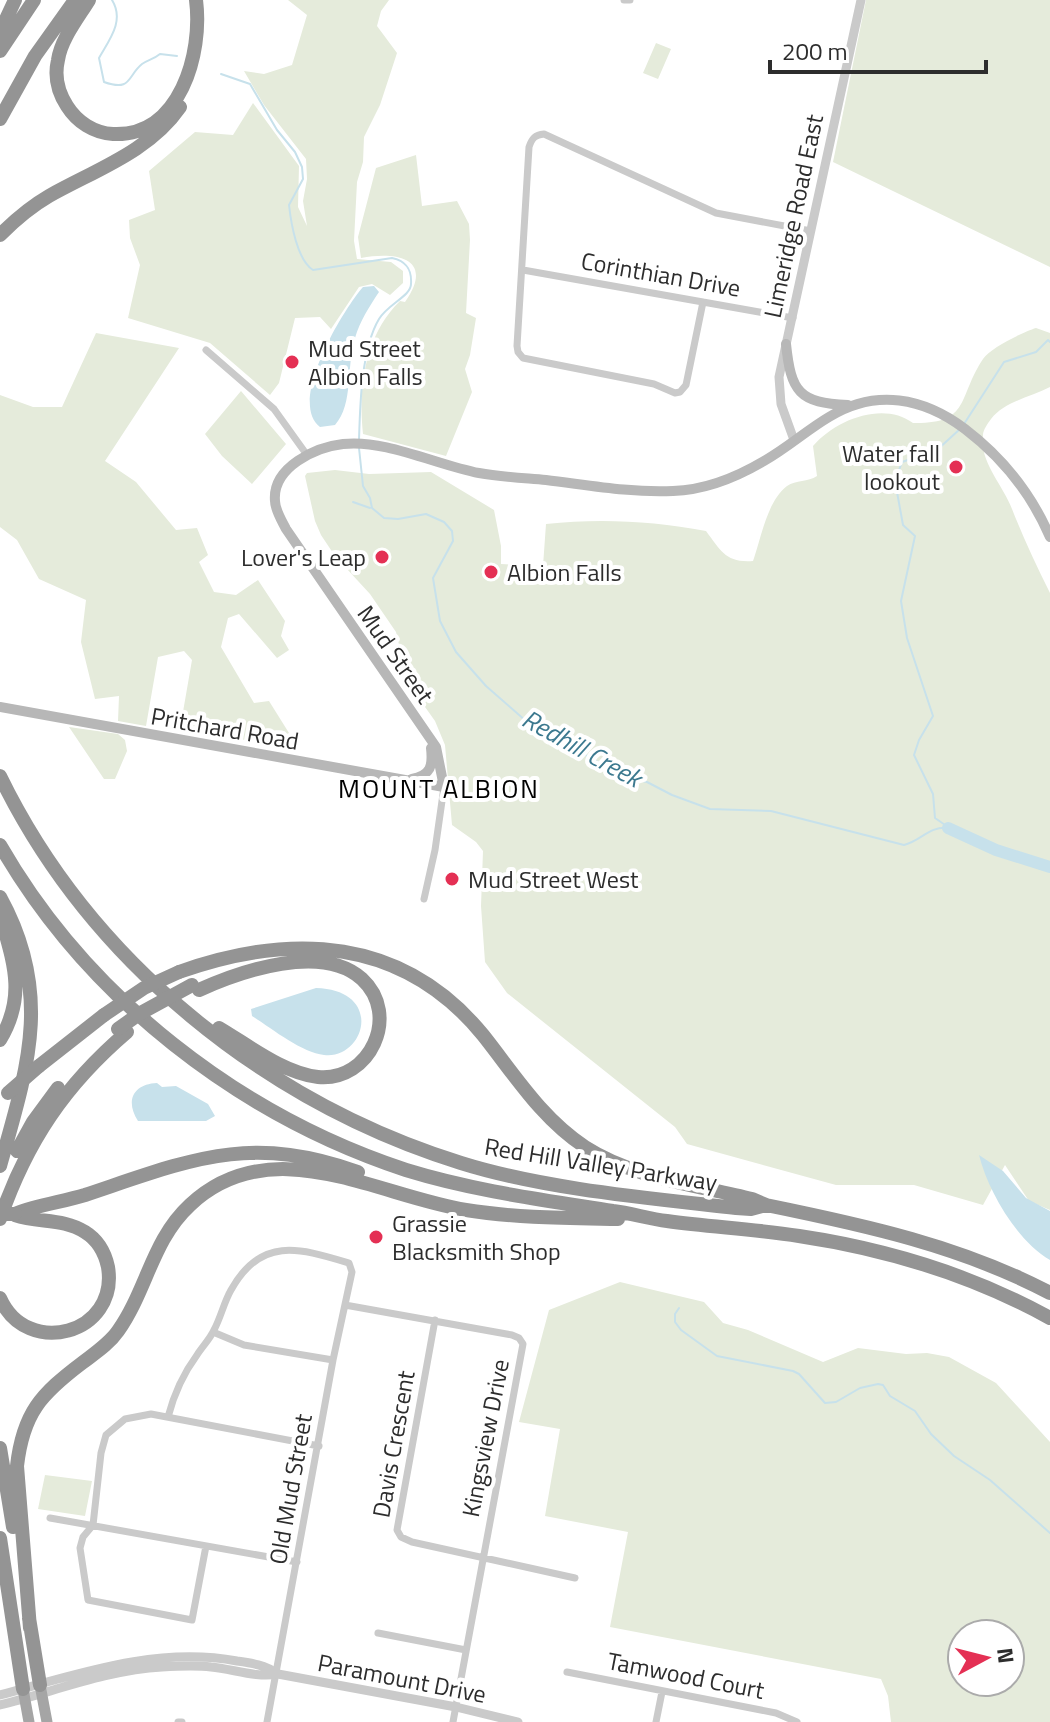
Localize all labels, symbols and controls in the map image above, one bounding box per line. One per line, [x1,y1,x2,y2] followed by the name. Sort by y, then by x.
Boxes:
[770,24,986,74] scale bar
[782,33,848,69] text: 200 m
[754,110,832,321] street label: Limeridge Road East
[579,242,743,306] street label: Corinthian Drive
[308,330,423,394] place label: Mud Street Albion Falls
[283,353,301,371] marker: Mud Street Albion Falls
[842,435,941,499] place label: Water fall lookout
[947,458,965,476] marker: Water fall lookout
[241,539,366,575] place label: Lover's Leap
[373,548,391,566] marker: Lover's Leap
[507,554,622,590] place label: Albion Falls
[482,563,500,581] marker: Albion Falls
[349,597,443,711] street label: Mud Street
[148,697,302,759] street label: Pritchard Road
[515,699,652,799] water label: Redhill Creek
[338,769,540,808] district label: MOUNT ALBION
[468,861,639,897] place label: Mud Street West
[443,870,461,888] marker: Mud Street West
[482,1128,720,1200] street label: Red Hill Valley Parkway
[392,1205,561,1269] place label: Grassie Blacksmith Shop
[367,1228,385,1246] marker: Grassie Blacksmith Shop
[452,1356,518,1520] street label: Kingsview Drive
[362,1367,424,1520] street label: Davis Crescent
[259,1410,321,1567] street label: Old Mud Street
[946,1618,1026,1698] north arrow
[605,1642,768,1708] street label: Tamwood Court
[315,1644,489,1712] street label: Paramount Drive
[988,1646,1024,1665] text: N

